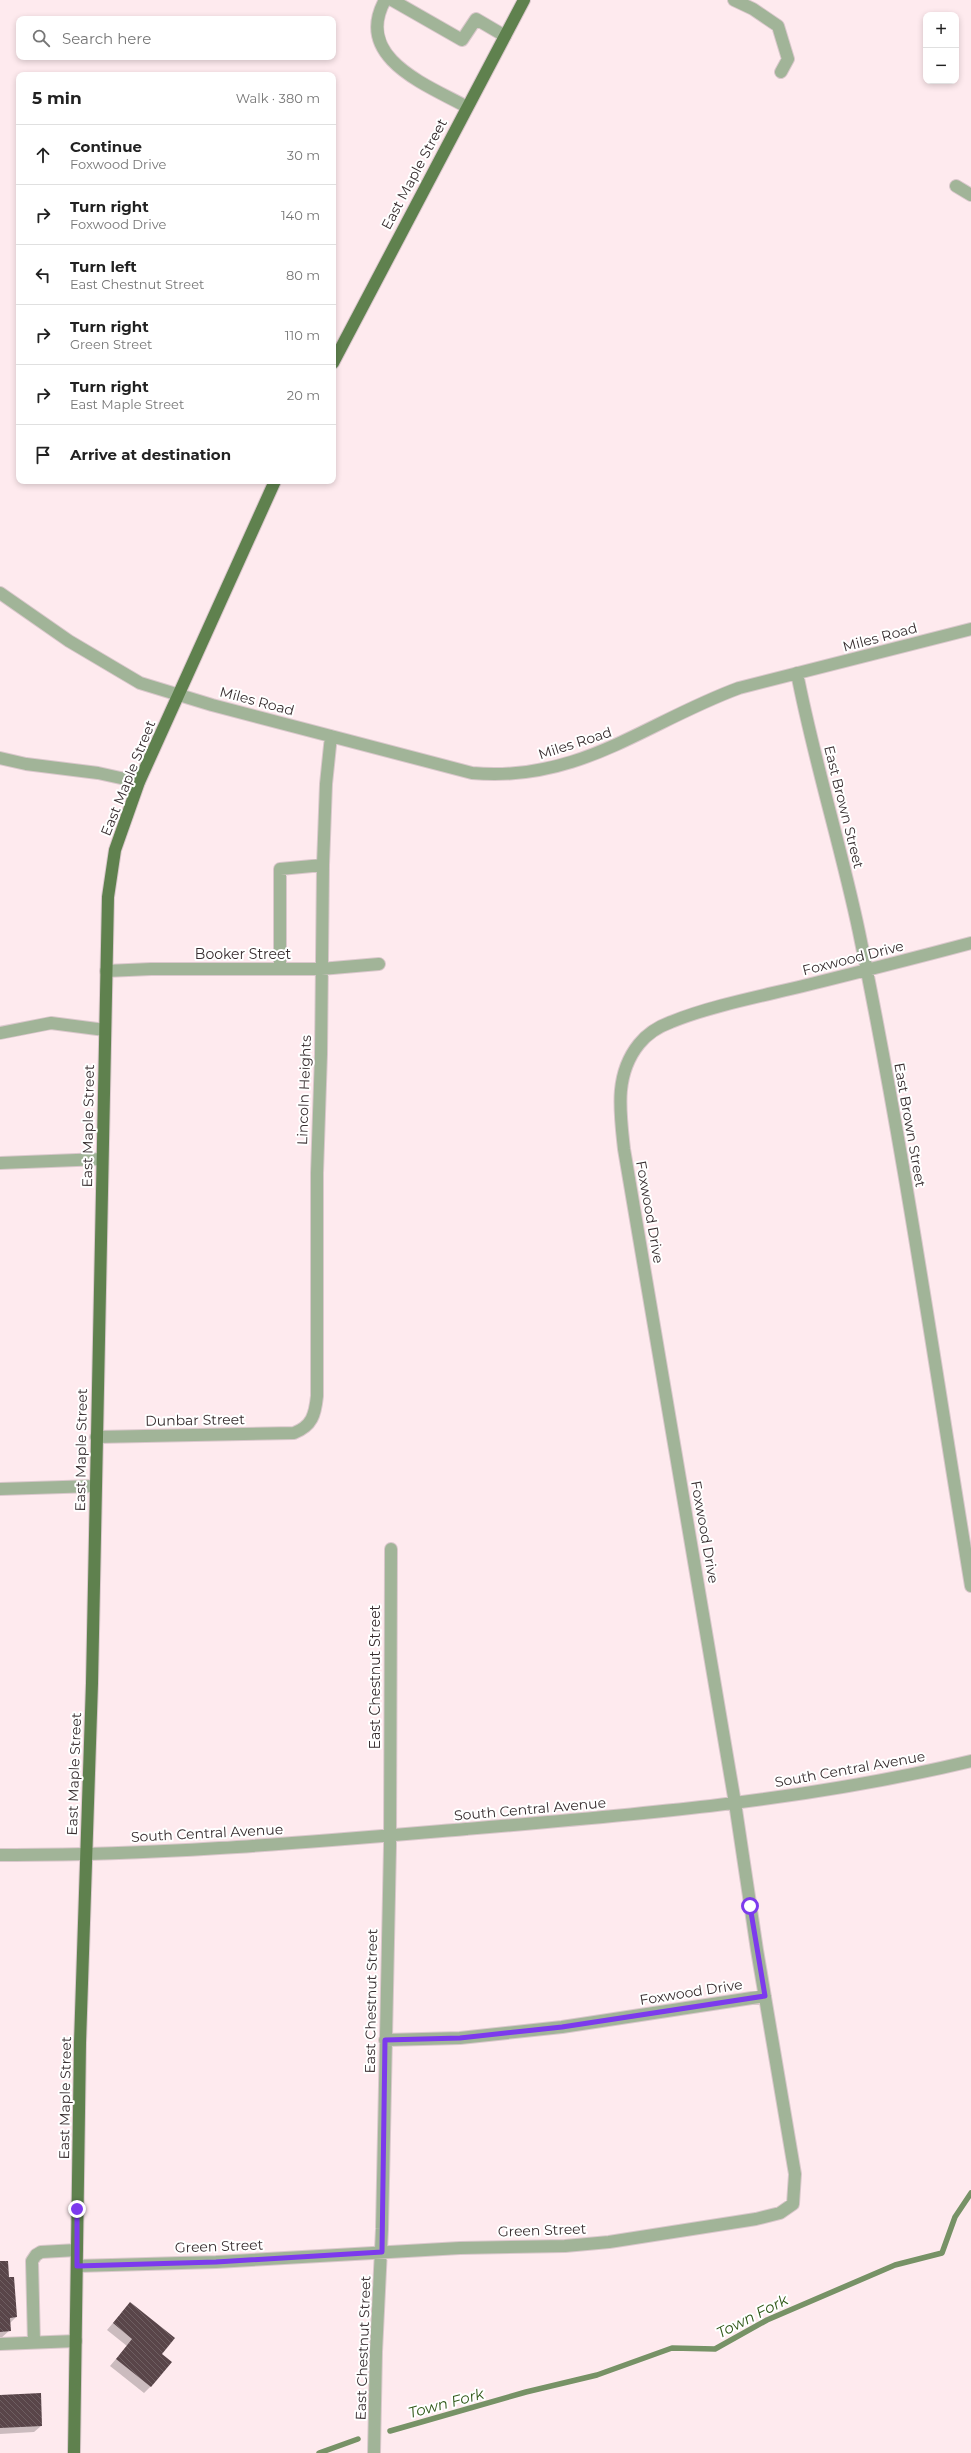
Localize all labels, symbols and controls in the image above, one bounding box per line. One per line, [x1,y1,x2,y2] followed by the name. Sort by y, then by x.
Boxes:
[923,12,959,84] map controls
[923,12,959,48] button: +
[16,16,336,60] search box
[30,27,52,49] icon: search
[62,29,151,48] text: Search here
[923,48,959,84] button: −
[32,88,82,108] text: 5 min
[236,90,320,106] text: Walk · 380 m
[377,115,451,233] street label: East Maple Street
[70,137,142,156] text: Continue
[32,144,54,166] icon: ahead
[287,147,320,163] text: 30 m
[70,156,166,172] text: Foxwood Drive
[70,197,149,216] text: Turn right
[32,204,54,226] icon: right
[281,207,320,223] text: 140 m
[70,216,166,232] text: Foxwood Drive
[70,257,137,276] text: Turn left
[32,264,54,286] icon: left
[286,267,320,283] text: 80 m
[70,276,204,292] text: East Chestnut Street
[70,317,149,336] text: Turn right
[32,324,54,346] icon: right
[285,327,320,343] text: 110 m
[70,336,152,352] text: Green Street
[70,377,149,396] text: Turn right
[32,384,54,406] icon: right
[287,387,320,403] text: 20 m
[70,396,184,412] text: East Maple Street
[32,444,54,466] icon: arrive
[70,445,231,464] text: Arrive at destination
[841,618,919,656] street label: Miles Road
[218,682,296,720] street label: Miles Road
[97,717,160,838] street label: East Maple Street
[536,723,614,763] street label: Miles Road
[820,744,868,871] street label: East Brown Street
[800,937,906,979] street label: Foxwood Drive
[195,945,291,963] street label: Booker Street
[293,1035,315,1145] street label: Lincoln Heights
[890,1061,930,1189] street label: East Brown Street
[78,1064,98,1188] street label: East Maple Street
[632,1159,668,1265] street label: Foxwood Drive
[71,1388,91,1512] street label: East Maple Street
[145,1410,245,1430] street label: Dunbar Street
[687,1479,723,1585] street label: Foxwood Drive
[366,1604,384,1749] street label: East Chestnut Street
[63,1712,85,1836] street label: East Maple Street
[773,1747,927,1791] street label: South Central Avenue
[453,1793,607,1825] street label: South Central Avenue
[130,1820,284,1846] street label: South Central Avenue
[741,1897,759,1915] route start
[361,1928,381,2073] street label: East Chestnut Street
[638,1975,744,2009] street label: Foxwood Drive
[55,2036,75,2160] street label: East Maple Street
[68,2200,86,2218] route end
[497,2219,587,2241] street label: Green Street
[174,2235,264,2257] street label: Green Street
[351,2275,375,2421] street label: East Chestnut Street
[713,2289,792,2342] water label: Town Fork
[406,2383,487,2422] water label: Town Fork

